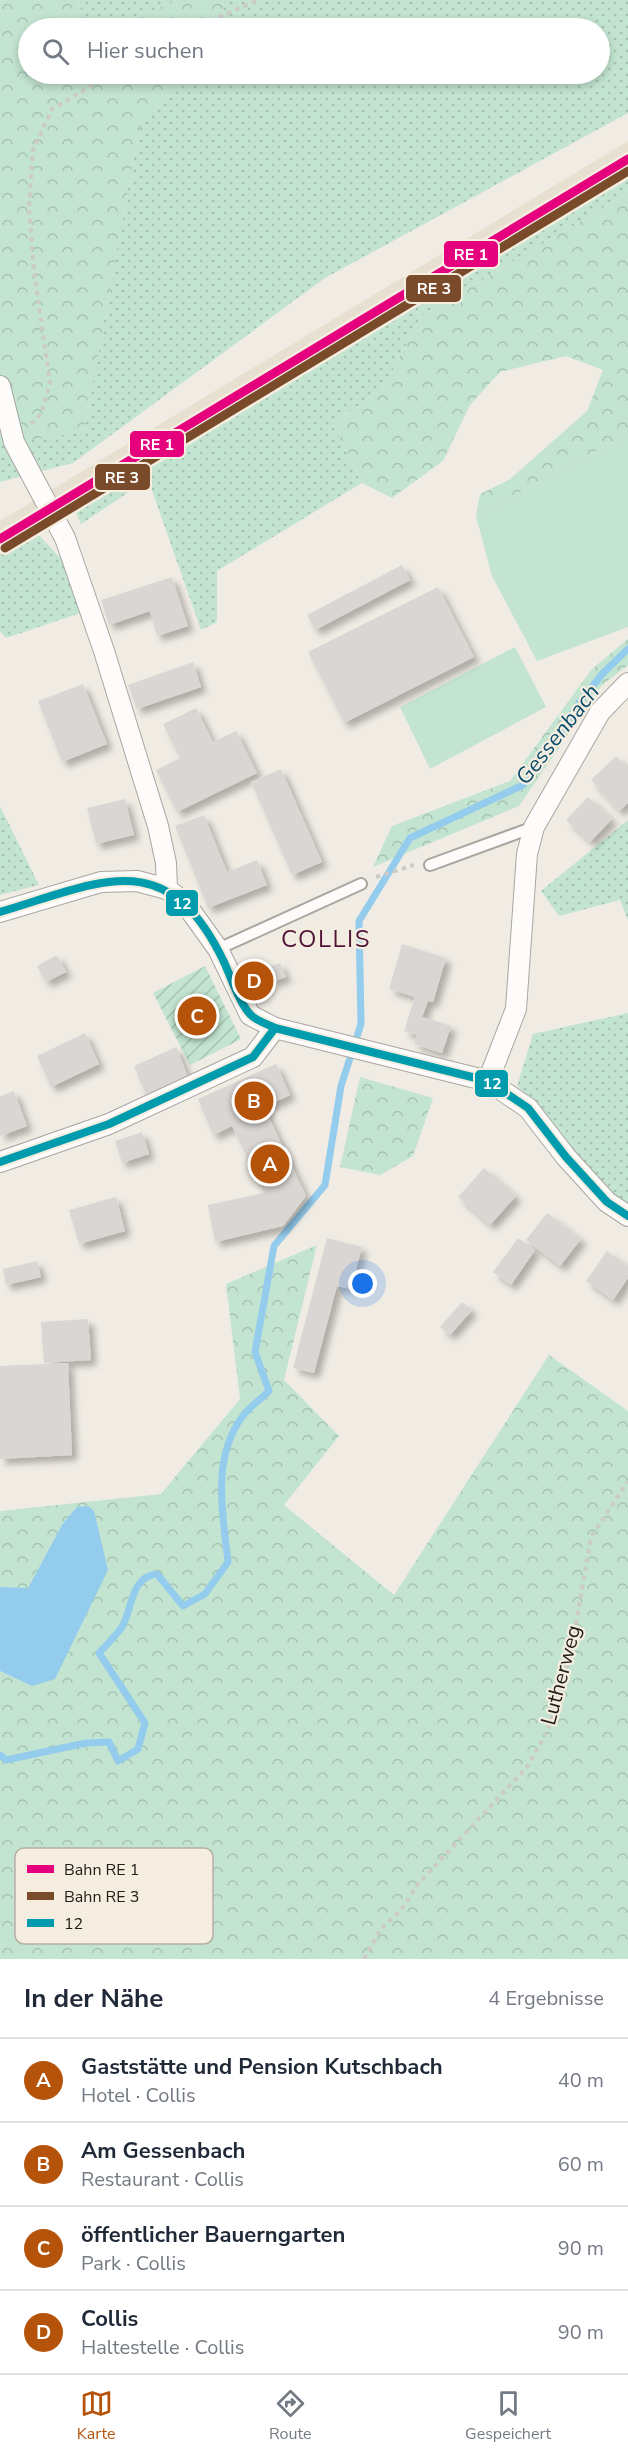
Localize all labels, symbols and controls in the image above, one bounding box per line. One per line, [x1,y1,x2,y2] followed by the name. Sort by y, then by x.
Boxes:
[18,18,610,84] search box
[39,35,72,68] icon: search
[87,36,204,66] text: Hier suchen
[443,240,499,268] line badge: RE 1
[454,244,488,266] text: RE 1
[405,274,462,303] line badge: RE 3
[417,278,451,300] text: RE 3
[129,430,185,458] line badge: RE 1
[140,434,174,456] text: RE 1
[94,463,151,491] line badge: RE 3
[105,467,139,489] text: RE 3
[509,678,607,791] water label: Gessenbach
[165,889,199,917] line badge: 12
[172,893,192,915] text: 12
[281,923,371,955] district label: COLLIS
[234,958,274,1004] pin: D
[178,994,216,1038] pin: C
[474,1069,509,1098] line badge: 12
[482,1073,502,1095] text: 12
[234,1078,274,1124] pin: B
[250,1142,290,1186] pin: A
[348,1269,377,1298] your location
[534,1622,588,1728] street label: Lutherweg
[15,1848,213,1944] legend
[64,1859,139,1881] text: Bahn RE 1
[64,1886,139,1908] text: Bahn RE 3
[64,1913,83,1935] text: 12
[24,1981,163,2016] text: In der Nähe
[488,1985,604,2012] text: 4 Ergebnisse
[81,2052,443,2082] text: Gaststätte und Pension Kutschbach
[36,2067,51,2094] text: A
[558,2067,604,2094] text: 40 m
[81,2082,196,2109] text: Hotel · Collis
[81,2136,245,2166] text: Am Gessenbach
[37,2151,50,2178] text: B
[558,2151,604,2178] text: 60 m
[81,2166,244,2193] text: Restaurant · Collis
[81,2220,345,2250] text: öffentlicher Bauerngarten
[37,2235,50,2262] text: C
[558,2235,604,2262] text: 90 m
[81,2250,186,2277] text: Park · Collis
[81,2304,138,2334] text: Collis
[36,2319,51,2346] text: D
[558,2319,604,2346] text: 90 m
[81,2334,244,2361] text: Haltestelle · Collis
[77,2387,115,2445] tab: Karte
[269,2387,311,2445] tab: Route
[465,2387,551,2445] tab: Gespeichert

